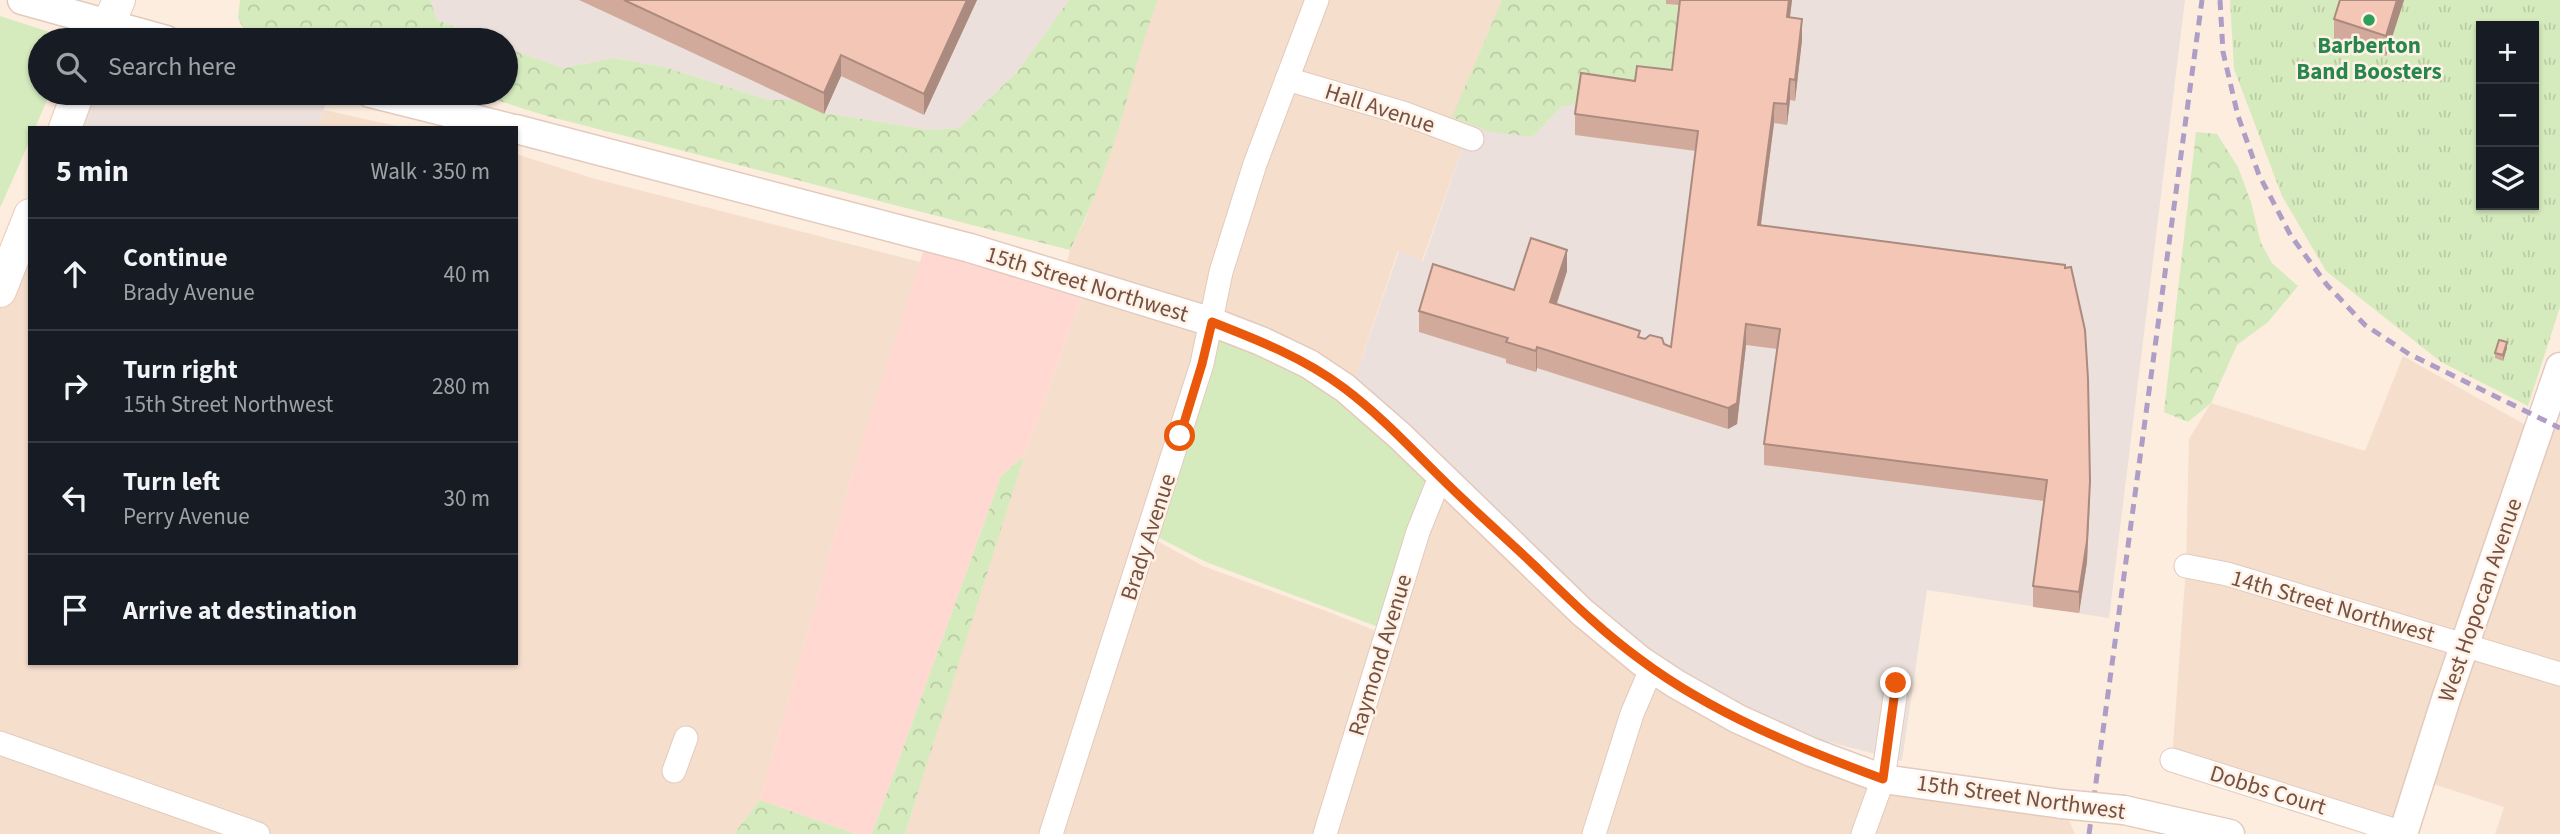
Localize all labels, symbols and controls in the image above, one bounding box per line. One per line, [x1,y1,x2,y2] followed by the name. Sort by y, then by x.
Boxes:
[2361,12,2377,28] marker: Barberton Band Boosters
[2476,21,2539,210] map controls
[2476,21,2539,84] button: +
[28,28,518,105] search box
[2296,29,2442,88] place label: Barberton Band Boosters
[52,48,90,86] icon: search
[108,48,236,85] text: Search here
[1321,75,1439,141] street label: Hall Avenue
[2476,84,2539,147] button: −
[2476,147,2539,210] button: layers
[56,150,129,193] text: 5 min
[371,155,490,188] text: Walk · 350 m
[982,237,1193,331] street label: 15th Street Northwest
[123,239,228,276] text: Continue
[56,255,94,293] icon: ahead
[443,258,490,291] text: 40 m
[123,276,255,309] text: Brady Avenue
[123,351,238,388] text: Turn right
[56,367,94,405] icon: right
[432,370,490,403] text: 280 m
[123,388,333,421] text: 15th Street Northwest
[1164,420,1195,451] route start
[123,463,220,500] text: Turn left
[1112,469,1184,605] street label: Brady Avenue
[56,479,94,517] icon: left
[443,482,490,515] text: 30 m
[2430,494,2530,706] street label: West Hopocan Avenue
[123,500,250,533] text: Perry Avenue
[2227,561,2439,651] street label: 14th Street Northwest
[1340,570,1420,740] street label: Raymond Avenue
[56,591,94,629] icon: arrive
[123,592,357,629] text: Arrive at destination
[1880,667,1911,698] route end
[2206,757,2330,823] street label: Dobbs Court
[1915,766,2128,828] street label: 15th Street Northwest

